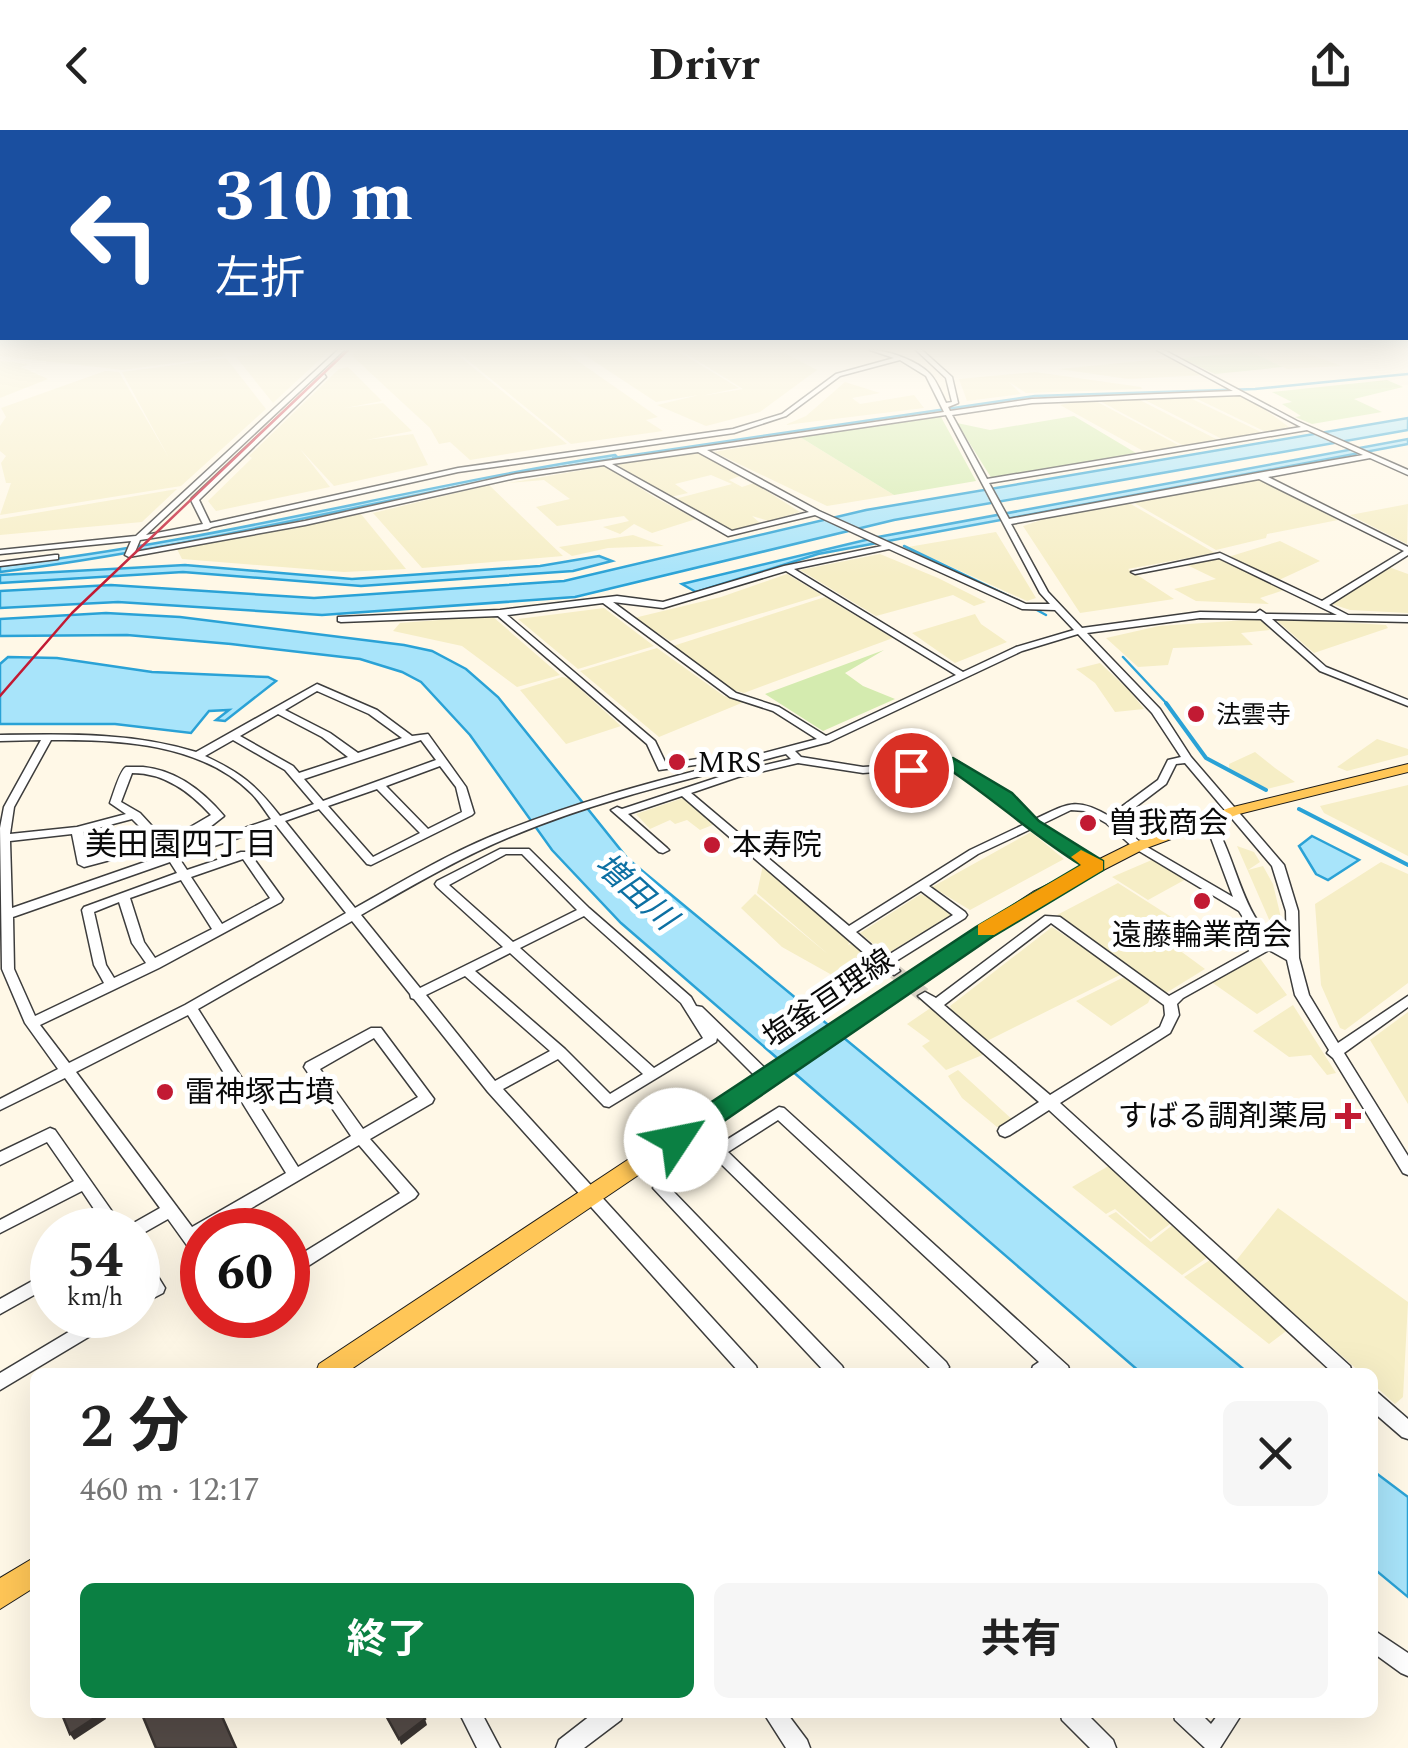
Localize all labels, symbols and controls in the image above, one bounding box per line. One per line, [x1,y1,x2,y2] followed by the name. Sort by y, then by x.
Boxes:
[648,31,760,100] text: Drivr
[50,38,105,93] icon: back
[1303,38,1358,93] icon: share
[215,145,413,251] text: 310 m
[50,170,180,300] icon: left
[215,245,305,314] text: 左折
[1216,697,1291,735] place label: 法雲寺
[1185,703,1207,725] marker: 法雲寺
[869,728,954,813] pin
[697,740,762,786] place label: MRS
[884,743,939,798] icon: arrive
[666,751,688,773] marker: MRS
[1108,801,1228,847] place label: 曽我商会
[1077,812,1099,834] marker: 曽我商会
[85,821,277,870] district label: 美田園四丁目
[732,823,822,869] place label: 本寿院
[701,834,723,856] marker: 本寿院
[583,842,689,944] water label: 増田川
[1191,890,1213,912] marker: 遠藤輪業商会
[1112,913,1292,959] place label: 遠藤輪業商会
[754,938,904,1060] street label: 塩釜亘理線
[185,1070,335,1116] place label: 雷神塚古墳
[154,1081,176,1103] marker: 雷神塚古墳
[624,1088,728,1192] position arrow
[1118,1094,1328,1140] place label: すばる調剤薬局
[1337,1105,1359,1127] marker: すばる調剤薬局
[180,1208,310,1338] speed limit sign: 60
[67,1223,123,1299] text: 54
[67,1279,123,1317] text: km/h
[80,1382,189,1474] text: 2 分
[1223,1401,1328,1506] button: close
[80,1466,260,1515] text: 460 m · 12:17
[80,1583,694,1698] button: 終了
[714,1583,1328,1698] button: 共有

